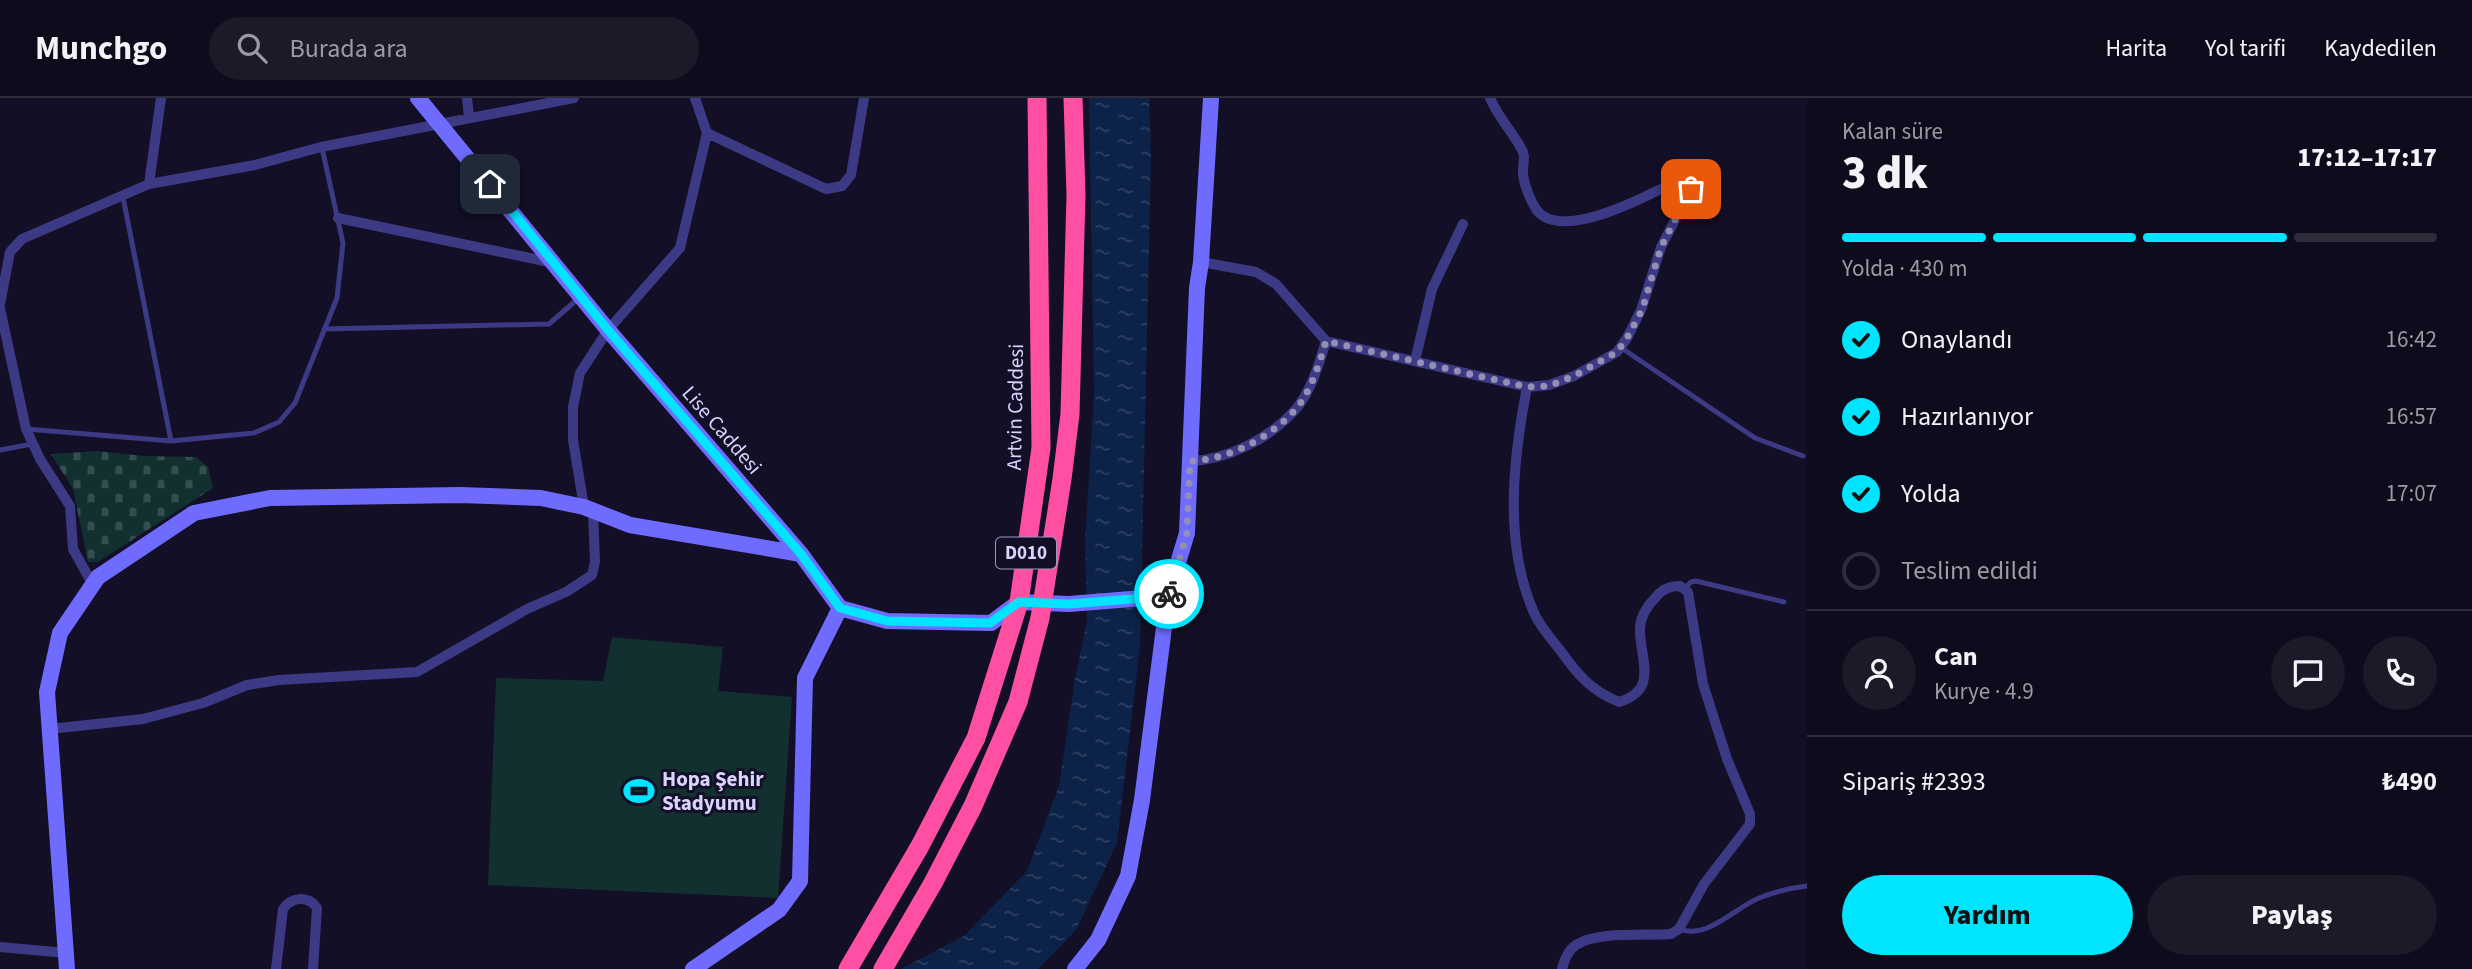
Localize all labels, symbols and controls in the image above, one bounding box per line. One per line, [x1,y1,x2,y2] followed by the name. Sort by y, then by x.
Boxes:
[209,17,699,80] search box
[35,25,167,72] text: Munchgo
[233,29,271,67] icon: search
[289,30,408,67] text: Burada ara
[2105,31,2167,66] text: Harita
[2205,31,2286,66] text: Yol tarifi
[2324,31,2437,66] text: Kaydedilen
[1842,115,1943,148] text: Kalan süre
[2297,139,2437,176] text: 17:12–17:17
[1842,141,1928,206] text: 3 dk
[460,154,520,214] pin
[1661,159,1721,219] pin
[471,165,509,203] icon: home
[1672,170,1710,208] icon: bag
[1842,252,1968,285] text: Yolda · 430 m
[1842,321,1880,359] icon: check
[1901,321,2013,358] text: Onaylandı
[2386,323,2437,356] text: 16:42
[999,343,1031,471] street label: Artvin Caddesi
[675,379,769,481] street label: Lise Caddesi
[1842,398,1880,436] icon: check
[1901,398,2033,435] text: Hazırlanıyor
[2386,400,2437,433] text: 16:57
[1842,475,1880,513] icon: check
[1901,475,1961,512] text: Yolda
[2386,477,2437,510] text: 17:07
[996,538,1056,568] road number: D010
[1901,552,2038,589] text: Teslim edildi
[1134,559,1204,629] courier
[1150,575,1188,613] icon: bike
[1842,636,1916,710] button: person
[2271,636,2345,710] button: chat
[2363,636,2437,710] button: phone
[1934,638,1978,675] text: Can
[1934,675,2034,708] text: Kurye · 4.9
[1842,763,1986,800] text: Sipariş #2393
[2382,763,2437,800] text: ₺490
[662,764,764,818] place label: Hopa Şehir Stadyumu
[622,774,656,808] sports icon: Hopa Şehir Stadyumu
[1842,875,2133,955] button: Yardım
[2147,875,2437,955] button: Paylaş

